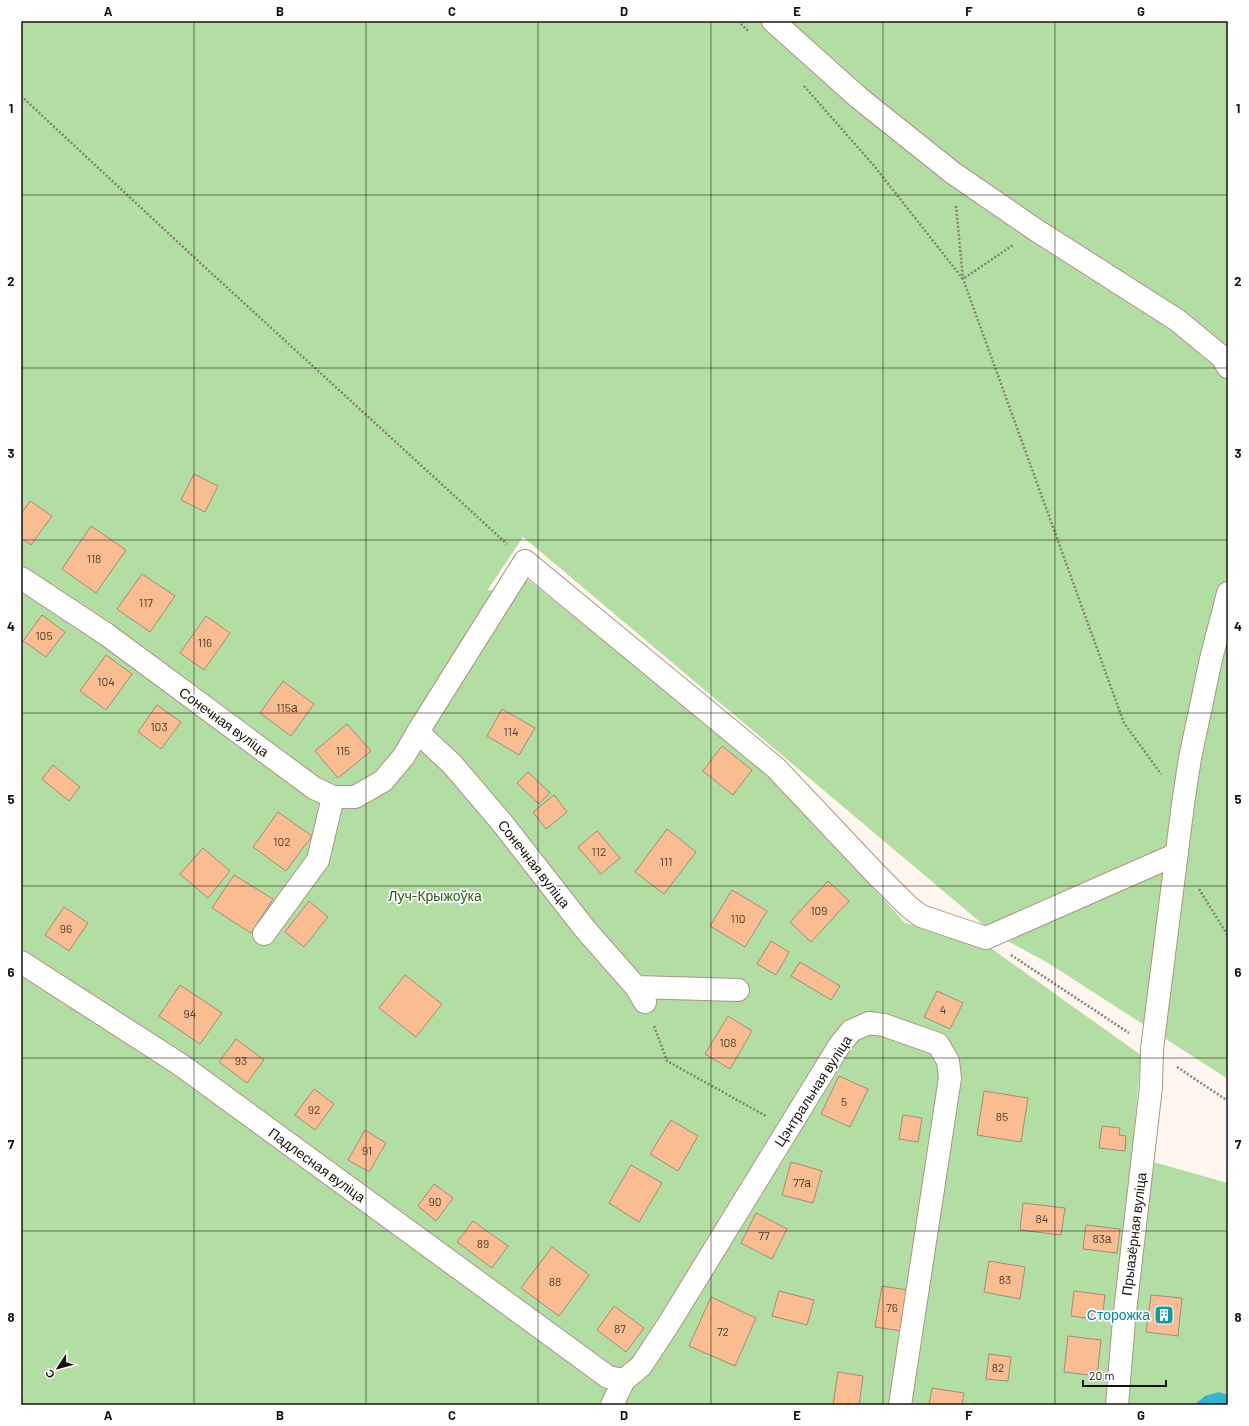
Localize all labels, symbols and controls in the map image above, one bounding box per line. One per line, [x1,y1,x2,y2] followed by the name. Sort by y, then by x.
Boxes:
[104,3,113,19] text: A
[276,3,284,19] text: B
[448,3,456,19] text: C
[620,3,628,19] text: D
[793,3,801,19] text: E
[965,3,973,19] text: F
[1137,3,1145,19] text: G
[9,100,13,116] text: 1
[1236,100,1240,116] text: 1
[7,273,15,289] text: 2
[1234,273,1242,289] text: 2
[7,445,15,461] text: 3
[1234,445,1242,461] text: 3
[87,551,101,565] house number: 118
[139,595,153,609] house number: 117
[7,618,15,634] text: 4
[1234,618,1242,634] text: 4
[35,628,53,642] house number: 105
[198,635,212,649] house number: 116
[97,674,115,688] house number: 104
[176,683,273,760] street label: Сонечная вуліца
[276,700,298,714] house number: 115а
[150,719,168,733] house number: 103
[503,724,519,738] house number: 114
[336,743,350,757] house number: 115
[7,791,15,807] text: 5
[1234,791,1242,807] text: 5
[495,816,574,911] street label: Сонечная вуліца
[273,834,291,848] house number: 102
[592,844,606,858] house number: 112
[660,854,672,868] house number: 111
[388,887,482,904] park label: Луч-Крыжоўка
[810,903,828,917] house number: 109
[730,911,746,925] house number: 110
[60,921,72,935] house number: 96
[8,964,15,980] text: 6
[1235,964,1242,980] text: 6
[940,1002,946,1016] house number: 4
[184,1006,196,1020] house number: 94
[770,1032,855,1150] street label: Цэнтральная вуліца
[719,1035,737,1049] house number: 108
[235,1053,247,1067] house number: 93
[841,1094,847,1108] house number: 5
[308,1102,320,1116] house number: 92
[996,1109,1008,1123] house number: 85
[265,1124,369,1206] street label: Падлесная вуліца
[8,1136,15,1152] text: 7
[1235,1136,1242,1152] text: 7
[362,1143,372,1157] house number: 91
[1117,1171,1150,1297] street label: Прыазёрная вуліца
[793,1175,811,1189] house number: 77а
[428,1194,442,1208] house number: 90
[1036,1211,1048,1225] house number: 84
[758,1228,770,1242] house number: 77
[1092,1231,1112,1245] house number: 83а
[477,1236,489,1250] house number: 89
[999,1272,1011,1286] house number: 83
[549,1274,561,1288] house number: 88
[886,1300,898,1314] house number: 76
[1153,1304,1175,1326] building icon: Сторожка
[1087,1306,1150,1323] place label: Сторожка
[7,1309,15,1325] text: 8
[1234,1309,1242,1325] text: 8
[614,1321,626,1335] house number: 87
[717,1324,729,1338] house number: 72
[38,1348,78,1388] north arrow
[992,1360,1004,1374] house number: 82
[1083,1362,1166,1388] scale bar
[42,1367,57,1381] text: С
[1089,1368,1115,1382] text: 20 m
[104,1407,113,1423] text: A
[276,1407,284,1423] text: B
[448,1407,456,1423] text: C
[620,1407,628,1423] text: D
[793,1407,801,1423] text: E
[965,1407,973,1423] text: F
[1137,1407,1145,1423] text: G

